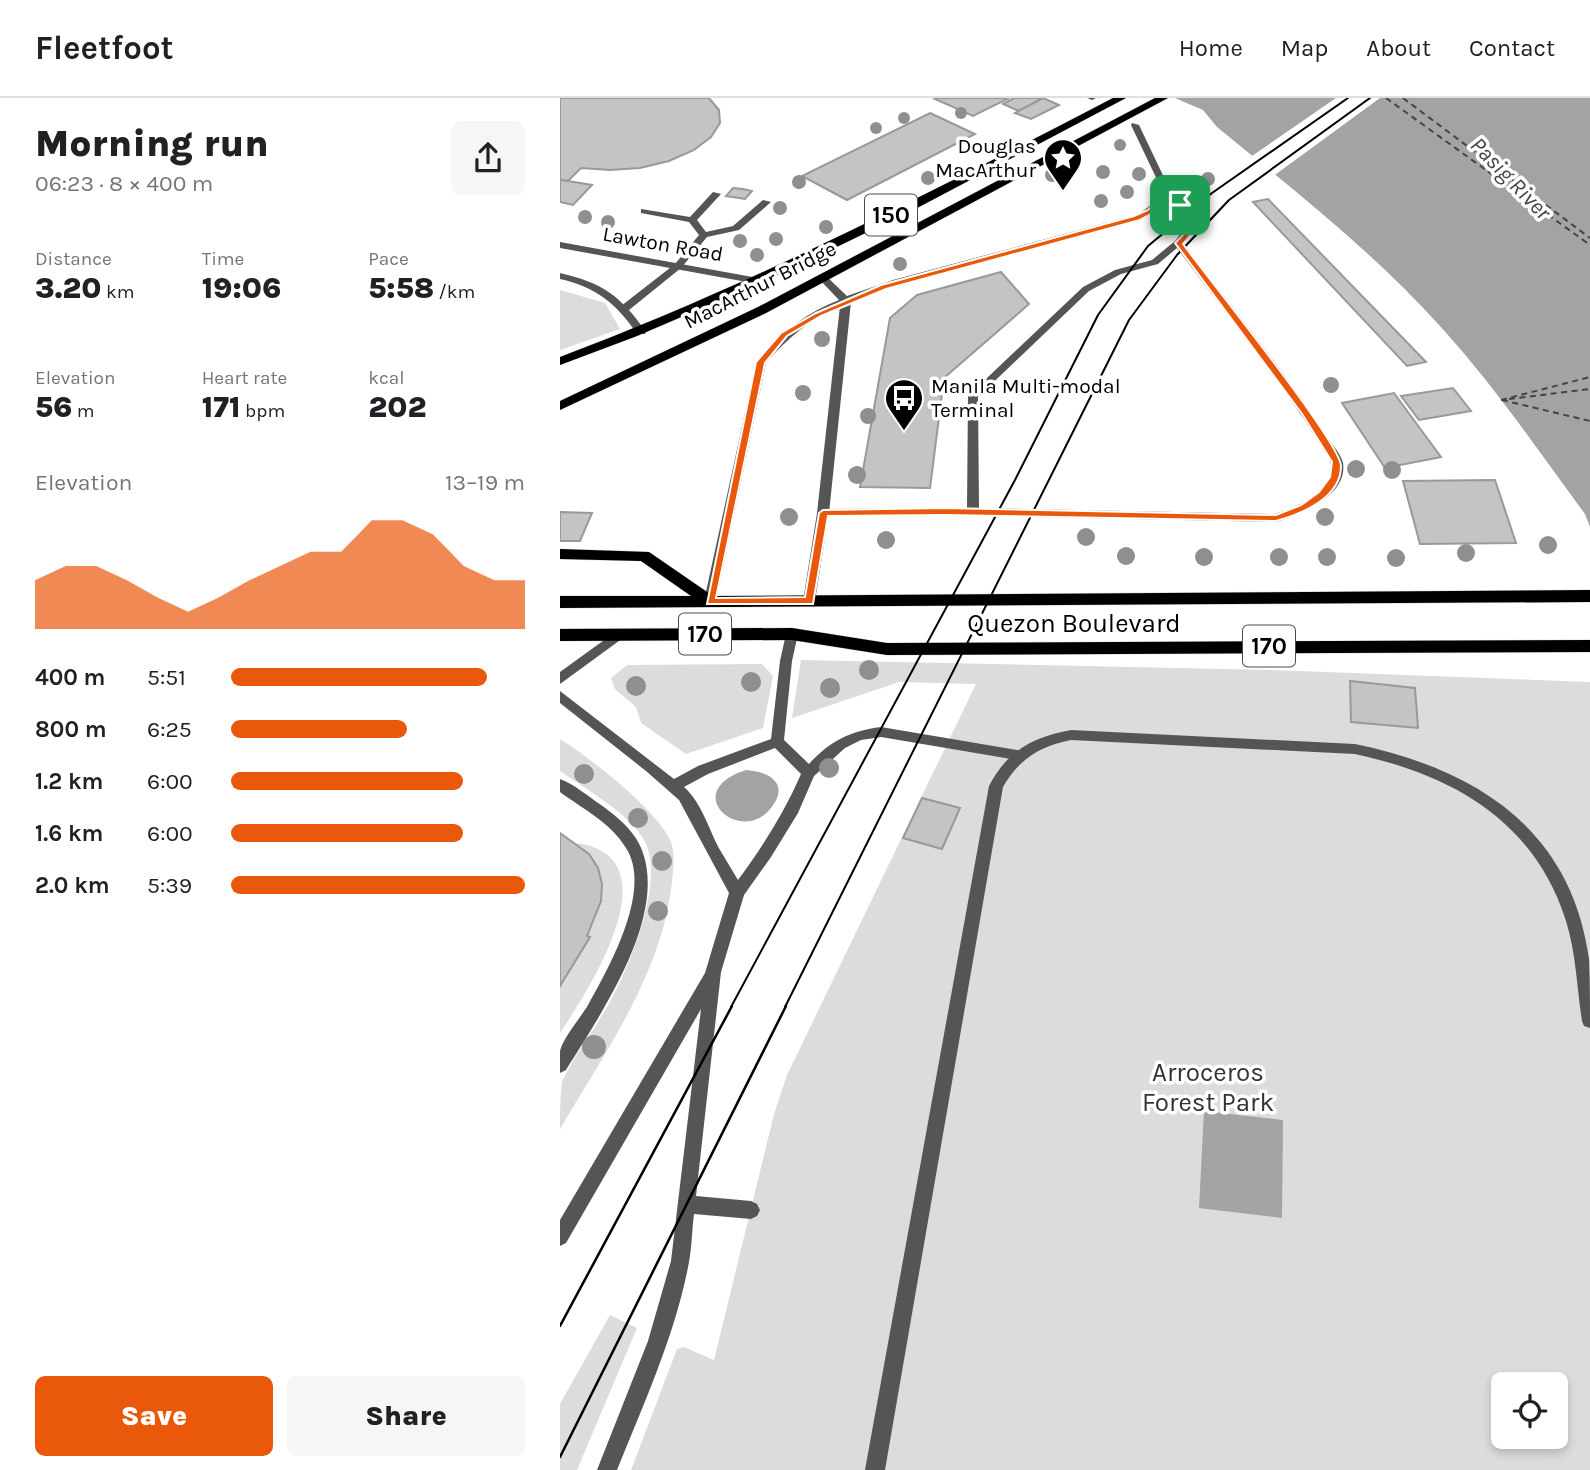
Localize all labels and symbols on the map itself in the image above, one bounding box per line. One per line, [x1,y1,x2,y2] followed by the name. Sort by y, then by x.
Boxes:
[1465,131,1557,226] water label: Pasig River
[935,134,1036,182] place label: Douglas MacArthur
[1042,137,1084,192] place icon: Douglas MacArthur
[1150,175,1210,235] pin
[865,194,917,236] road number: 150
[601,222,725,266] street label: Lawton Road
[680,236,840,334] street label: MacArthur Bridge
[931,374,1121,422] place label: Manila Multi-modal Terminal
[883,377,925,432] bus stop icon: Manila Multi-modal Terminal
[967,608,1181,639] street label: Quezon Boulevard
[679,614,731,654] road number: 170
[1243,626,1295,666] road number: 170
[1142,1057,1274,1118] park label: Arroceros Forest Park

